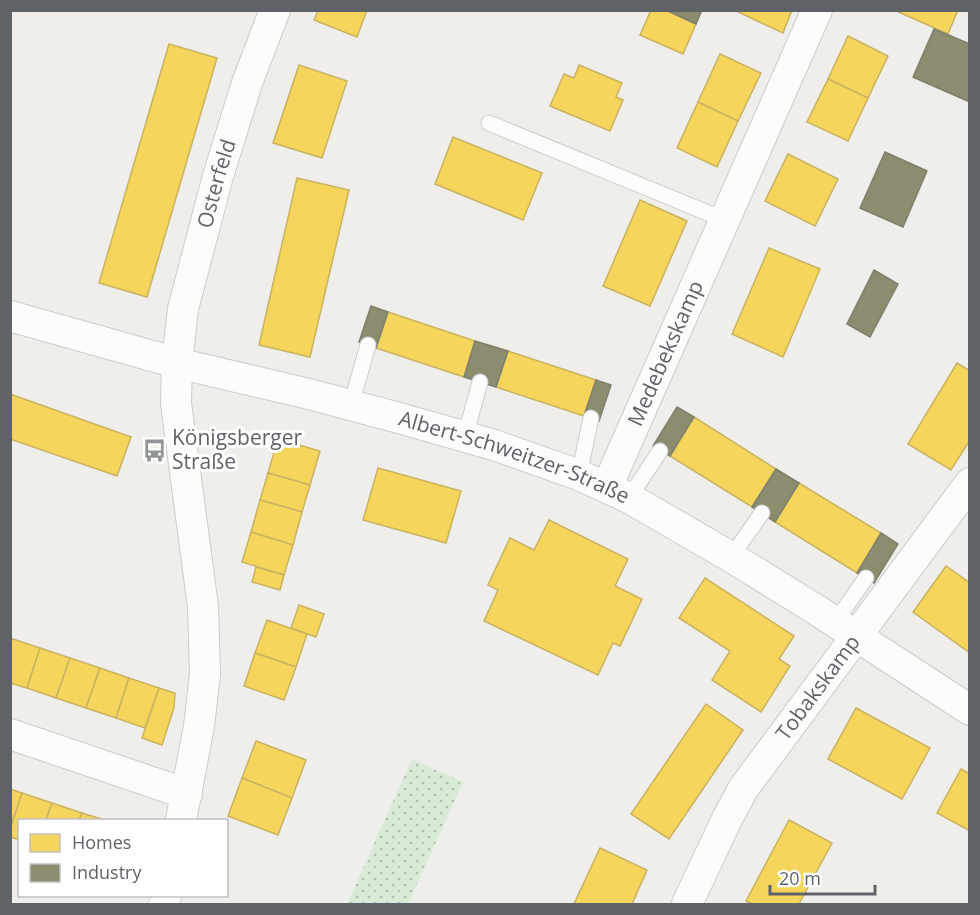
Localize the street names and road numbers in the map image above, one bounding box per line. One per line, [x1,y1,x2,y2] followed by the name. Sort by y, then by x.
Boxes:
[190,135,242,231] street label: Osterfeld
[621,276,709,430] street label: Medebekskamp
[396,404,634,509] street label: Albert-Schweitzer-Straße
[769,629,866,746] street label: Tobakskamp

